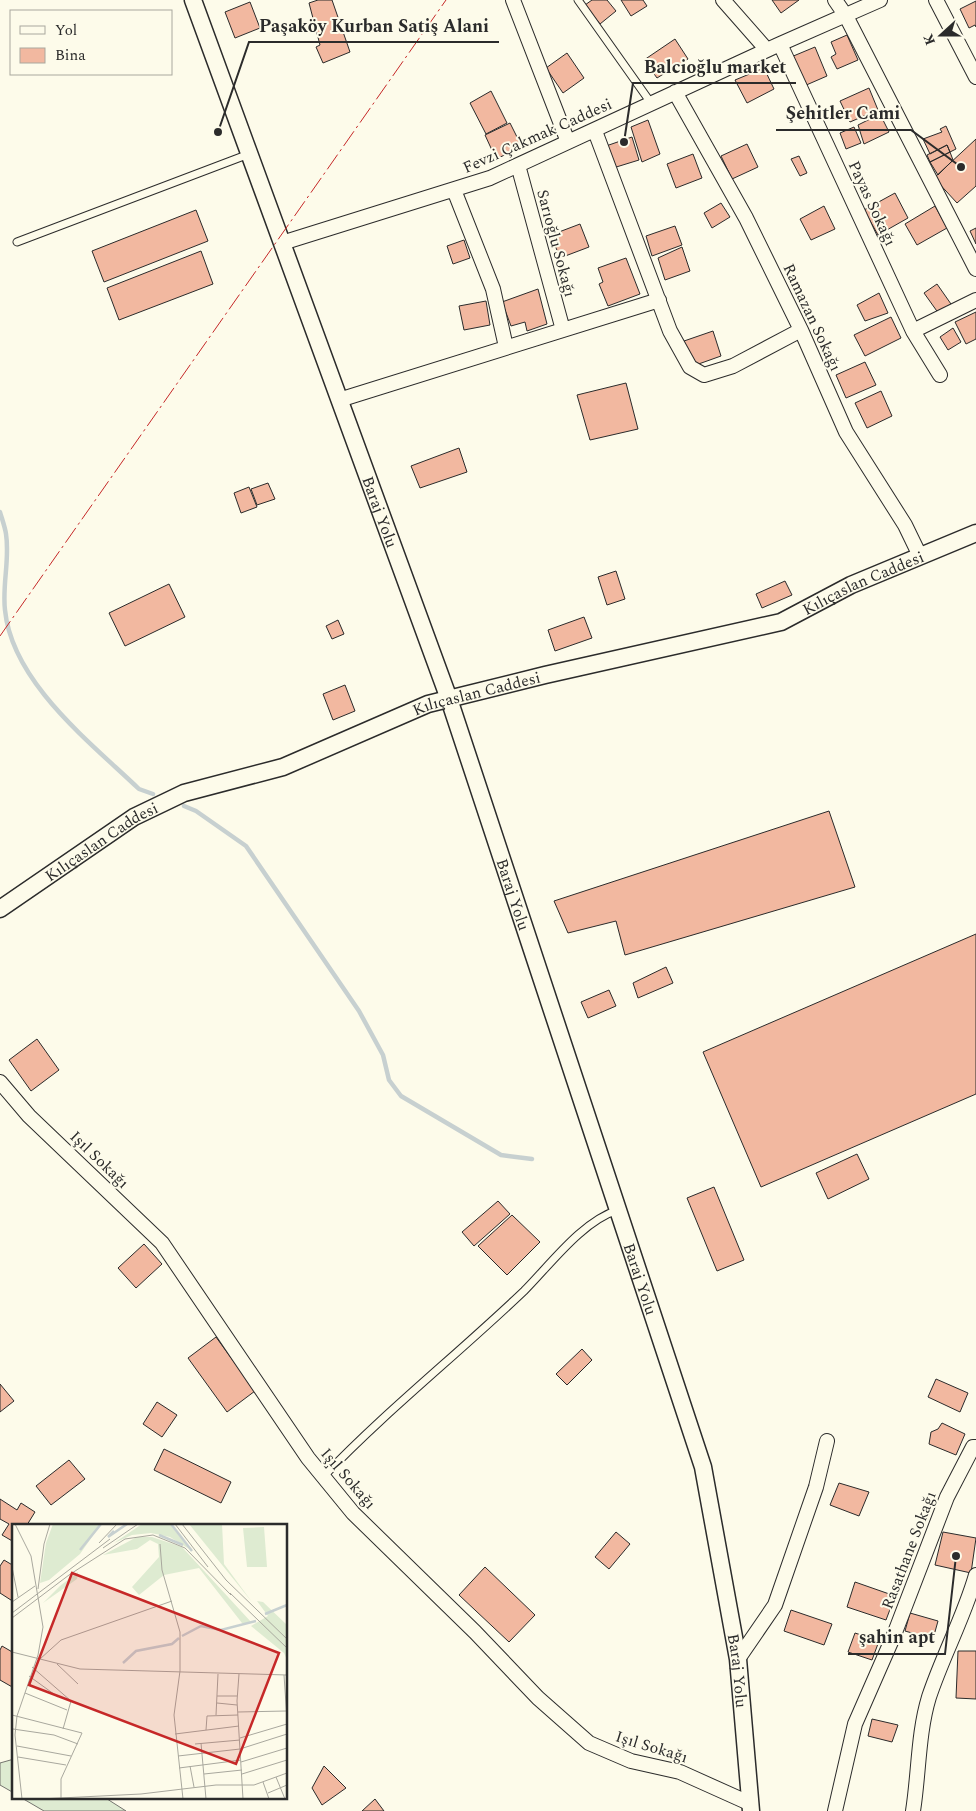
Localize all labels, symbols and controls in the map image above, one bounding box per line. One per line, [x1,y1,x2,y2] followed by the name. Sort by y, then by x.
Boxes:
[249,9,499,42] callout: Paşaköy Kurban Satiş Alani
[10,10,172,75] legend
[916,10,966,60] north arrow
[259,13,489,40] text: Paşaköy Kurban Satiş Alani
[55,19,77,42] text: Yol
[918,31,941,48] text: K
[55,44,86,67] text: Bina
[633,50,796,83] callout: Balcioğlu market
[644,54,786,81] text: Balcioğlu market
[459,92,616,180] street label: Fevzi Çakmak Caddesi
[776,97,911,130] callout: Şehitler Cami
[786,100,900,127] text: Şehitler Cami
[842,157,902,250] street label: Payas Sokağı
[530,187,582,300] street label: Sarıoğlu Sokağı
[777,260,848,375] street label: Ramazan Sokağı
[355,473,404,551] street label: Baraj Yolu
[798,545,928,622] street label: Kılıçaslan Caddesi
[409,666,543,722] street label: Kılıçaslan Caddesi
[40,796,162,888] street label: Kılıçaslan Caddesi
[490,855,536,934] street label: Baraj Yolu
[64,1125,134,1194] street label: Işıl Sokağı
[617,1240,663,1318] street label: Baraj Yolu
[315,1443,382,1515] street label: Işıl Sokağı
[875,1488,942,1613] street label: Rasathane Sokağı
[12,1524,288,1798] inset map
[848,1621,945,1654] callout: şahin apt
[859,1624,935,1651] text: şahin apt
[721,1632,753,1709] street label: Baraj Yolu
[613,1725,691,1769] street label: Işıl Sokağı

